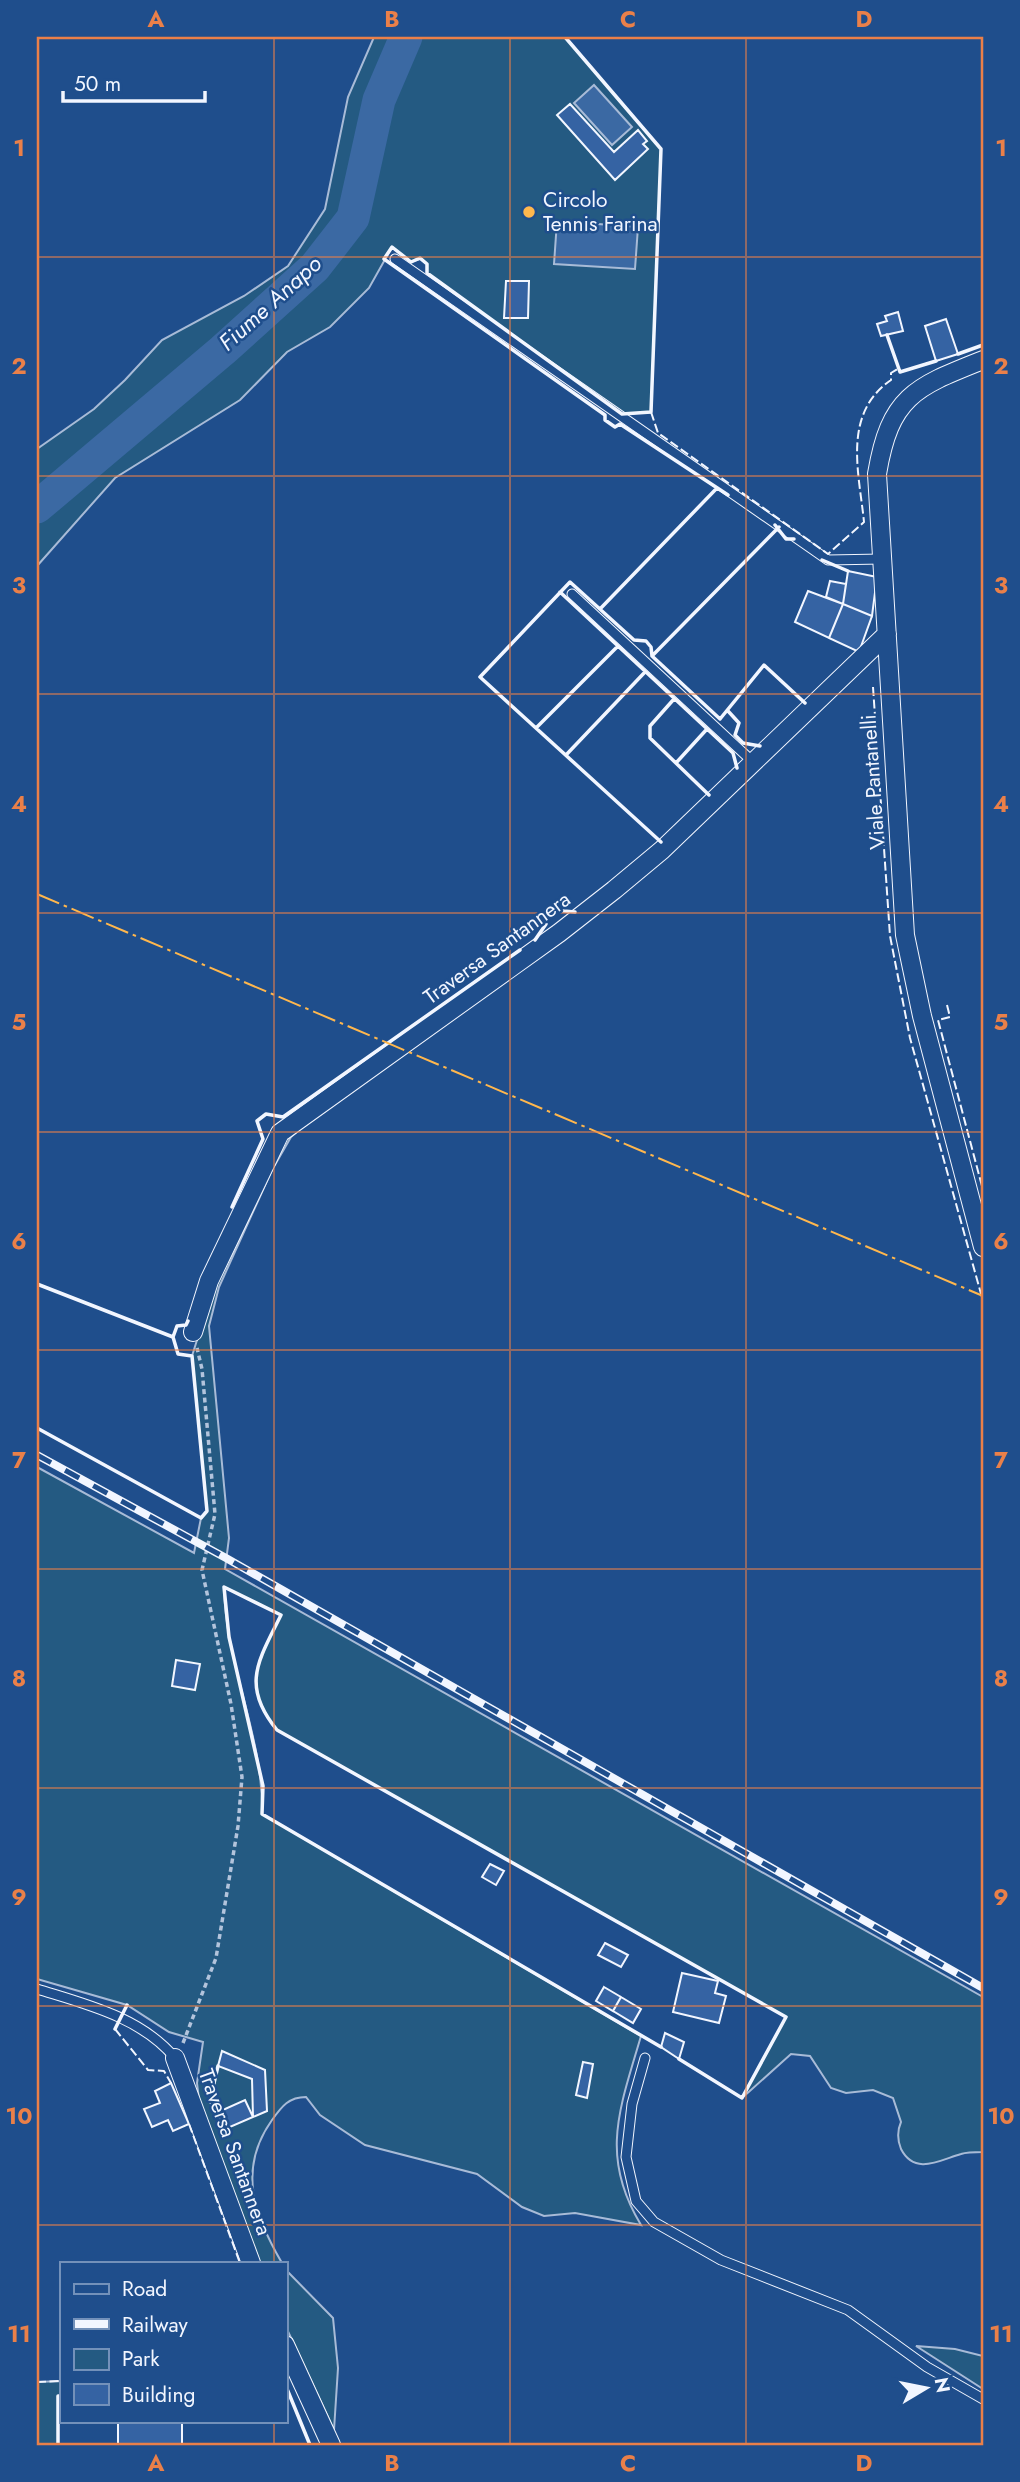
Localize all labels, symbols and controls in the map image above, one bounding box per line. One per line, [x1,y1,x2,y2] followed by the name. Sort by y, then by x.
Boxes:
[147,2,165,36] text: A
[384,2,400,36] text: B
[620,2,636,36] text: C
[856,2,873,36] text: D
[63,60,205,104] scale bar
[74,69,121,99] text: 50 m
[13,131,25,165] text: 1
[995,131,1007,165] text: 1
[543,185,658,239] place label: Circolo Tennis Farina
[521,204,537,220] marker: Circolo Tennis Farina
[211,247,330,359] water label: Fiume Anapo
[11,349,27,383] text: 2
[993,349,1009,383] text: 2
[12,568,26,602] text: 3
[994,568,1008,602] text: 3
[853,713,893,851] street label: Viale Pantanelli
[11,787,27,821] text: 4
[993,787,1009,821] text: 4
[417,884,577,1012] street label: Traversa Santannera
[12,1005,26,1039] text: 5
[994,1005,1008,1039] text: 5
[11,1224,27,1258] text: 6
[993,1224,1009,1258] text: 6
[12,1443,26,1477] text: 7
[994,1443,1008,1477] text: 7
[12,1661,26,1695] text: 8
[994,1661,1008,1695] text: 8
[11,1880,27,1914] text: 9
[993,1880,1009,1914] text: 9
[191,2065,279,2239] street label: Traversa Santannera
[6,2099,32,2133] text: 10
[988,2099,1014,2133] text: 10
[60,2262,287,2422] legend
[122,2274,167,2304] text: Road
[122,2310,188,2340] text: Railway
[7,2317,31,2351] text: 11
[989,2317,1013,2351] text: 11
[122,2344,160,2374] text: Park
[890,2352,960,2422] north arrow
[928,2375,957,2395] text: N
[122,2380,195,2410] text: Building
[147,2446,165,2480] text: A
[384,2446,400,2480] text: B
[620,2446,636,2480] text: C
[856,2446,873,2480] text: D

